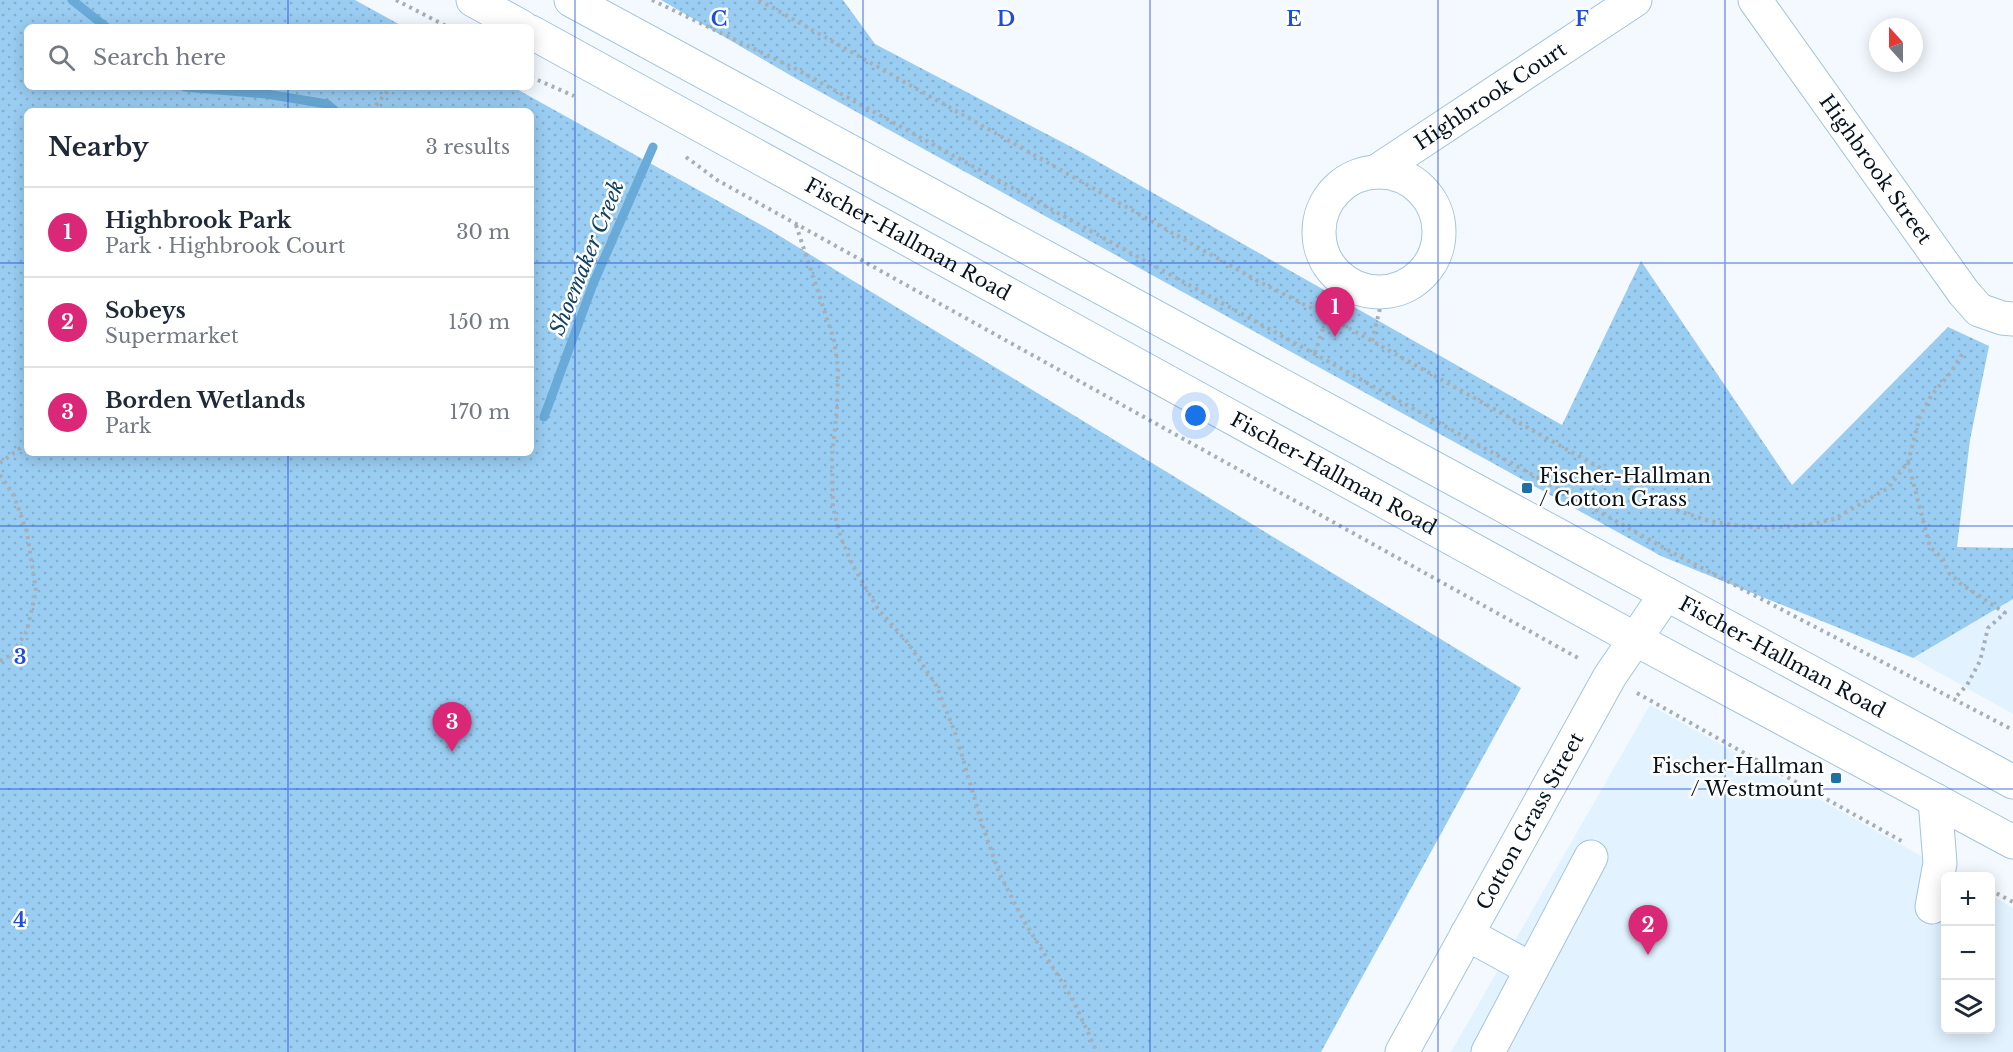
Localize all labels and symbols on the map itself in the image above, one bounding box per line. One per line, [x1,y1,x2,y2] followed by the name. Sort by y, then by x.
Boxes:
[711,7,727,31] text: C
[997,7,1015,31] text: D
[1286,7,1302,31] text: E
[1575,7,1589,31] text: F
[1869,18,1923,72] north arrow
[1410,37,1571,155] street label: Highbrook Court
[1814,90,1937,249] street label: Highbrook Street
[801,173,1015,305] street label: Fischer-Hallman Road
[544,177,630,339] water label: Shoemaker Creek
[1316,288,1354,337] pin: 1
[1181,401,1210,430] your location
[1227,407,1441,540] street label: Fischer-Hallman Road
[1539,464,1711,511] place label: Fischer-Hallman / Cotton Grass
[1520,481,1534,495] marker: Fischer-Hallman / Cotton Grass
[1675,591,1890,723] street label: Fischer-Hallman Road
[14,645,26,669] text: 3
[432,702,472,752] pin: 3
[1471,728,1589,914] street label: Cotton Grass Street
[1652,754,1824,801] place label: Fischer-Hallman / Westmount
[1829,771,1843,785] marker: Fischer-Hallman / Westmount
[1628,906,1668,955] pin: 2
[13,908,27,932] text: 4

